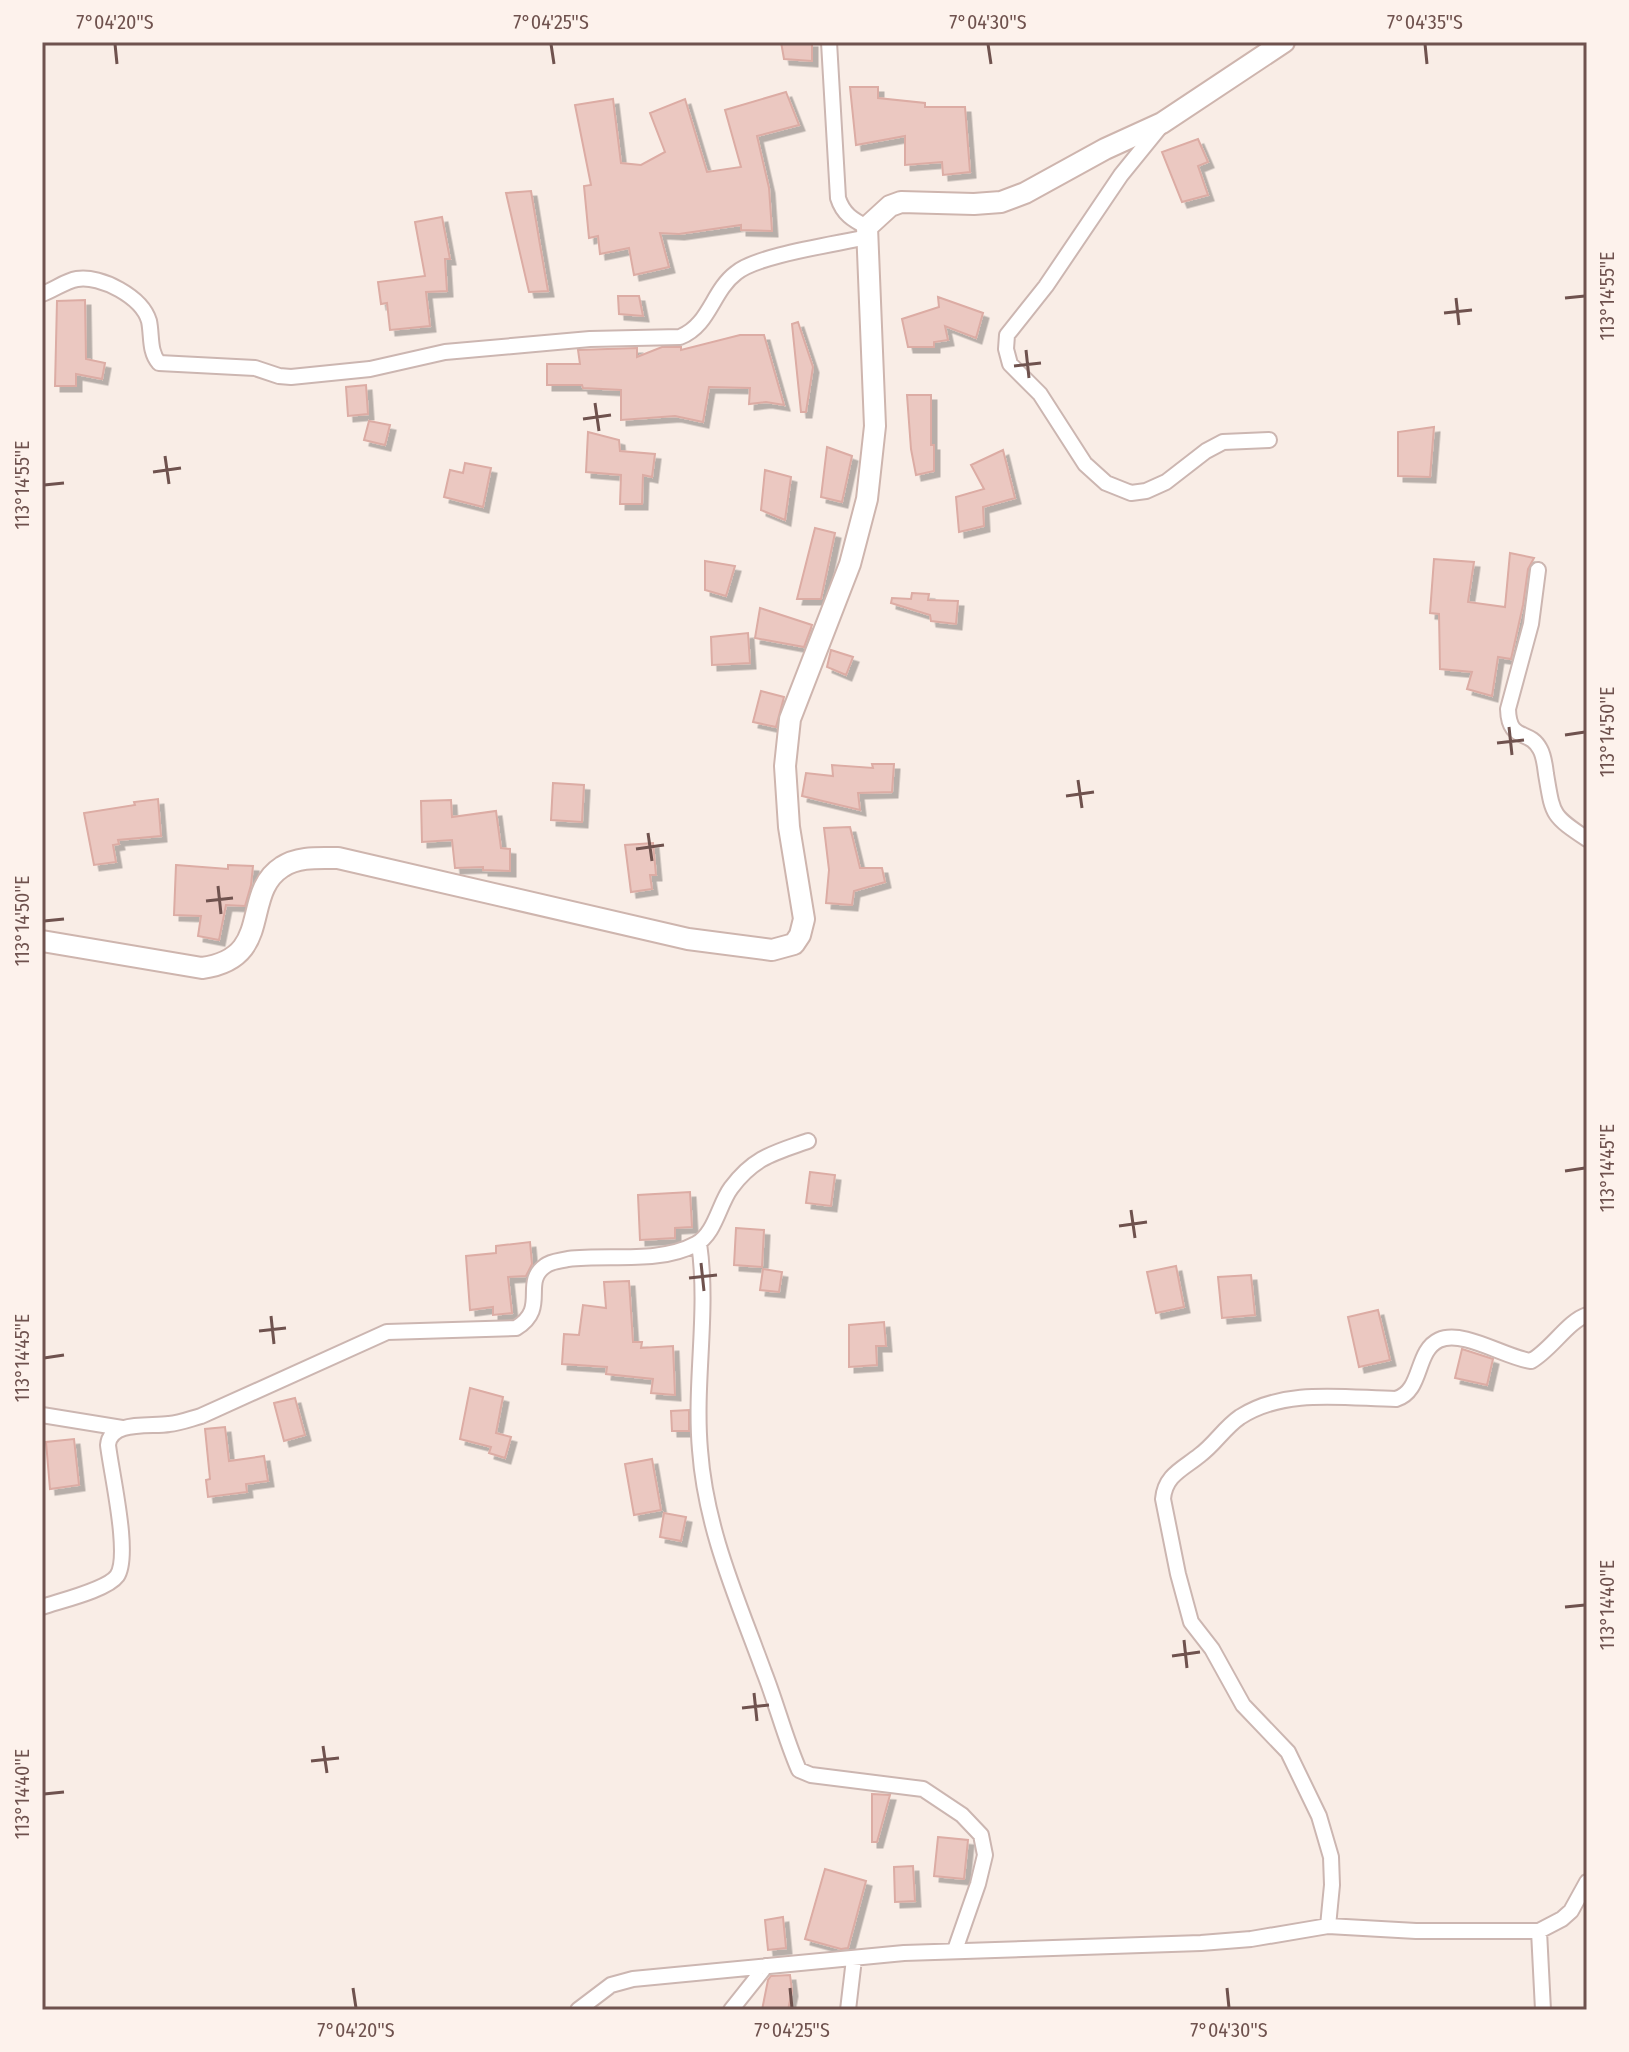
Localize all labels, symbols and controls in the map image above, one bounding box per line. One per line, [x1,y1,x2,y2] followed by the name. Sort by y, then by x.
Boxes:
[76,10,154,34] text: 7°04'20"S
[513,10,589,34] text: 7°04'25"S
[949,10,1027,34] text: 7°04'30"S
[1387,10,1463,34] text: 7°04'35"S
[1595,252,1619,340] text: 113°14'55"E
[10,441,34,529] text: 113°14'55"E
[1595,687,1619,777] text: 113°14'50"E
[10,876,34,966] text: 113°14'50"E
[1595,1124,1619,1212] text: 113°14'45"E
[10,1314,34,1402] text: 113°14'45"E
[1595,1560,1619,1650] text: 113°14'40"E
[10,1749,34,1839] text: 113°14'40"E
[317,2018,395,2042] text: 7°04'20"S
[754,2018,830,2042] text: 7°04'25"S
[1190,2018,1268,2042] text: 7°04'30"S

